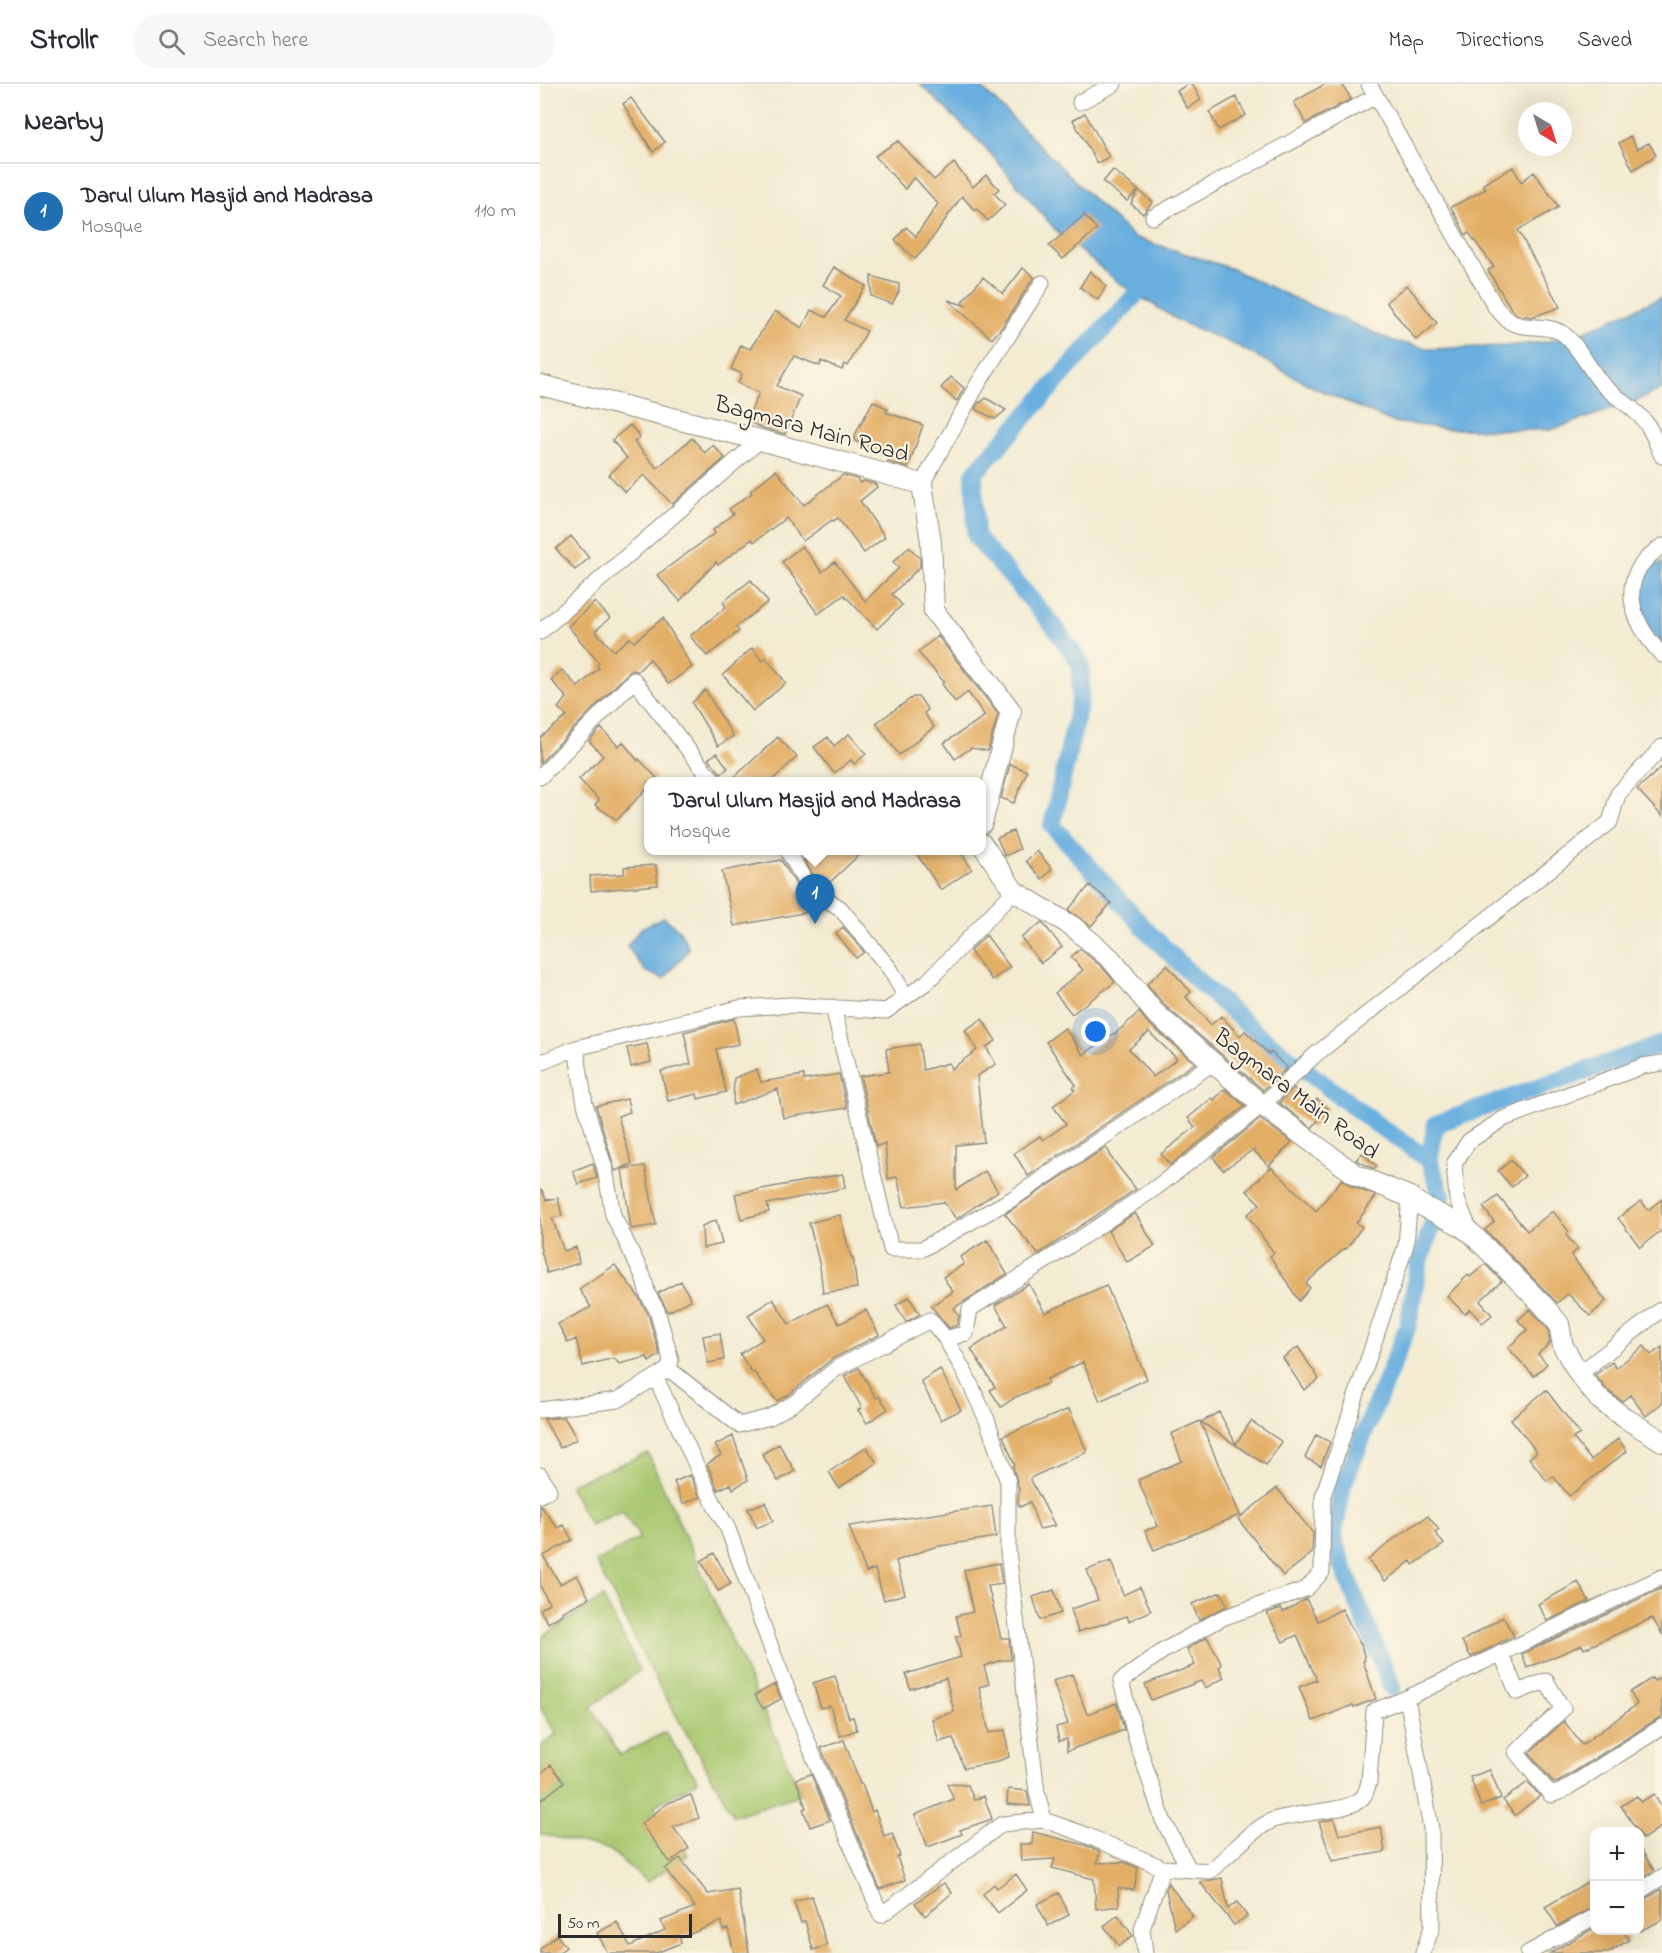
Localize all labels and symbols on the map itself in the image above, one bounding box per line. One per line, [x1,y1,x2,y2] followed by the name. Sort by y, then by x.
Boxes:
[1518,102,1572,156] north arrow
[709,387,913,473] street label: Bagmara Main Road
[796,874,834,924] pin: 1
[1081,1017,1110,1046] your location
[1204,1020,1386,1169] street label: Bagmara Main Road
[558,1911,692,1938] scale bar

